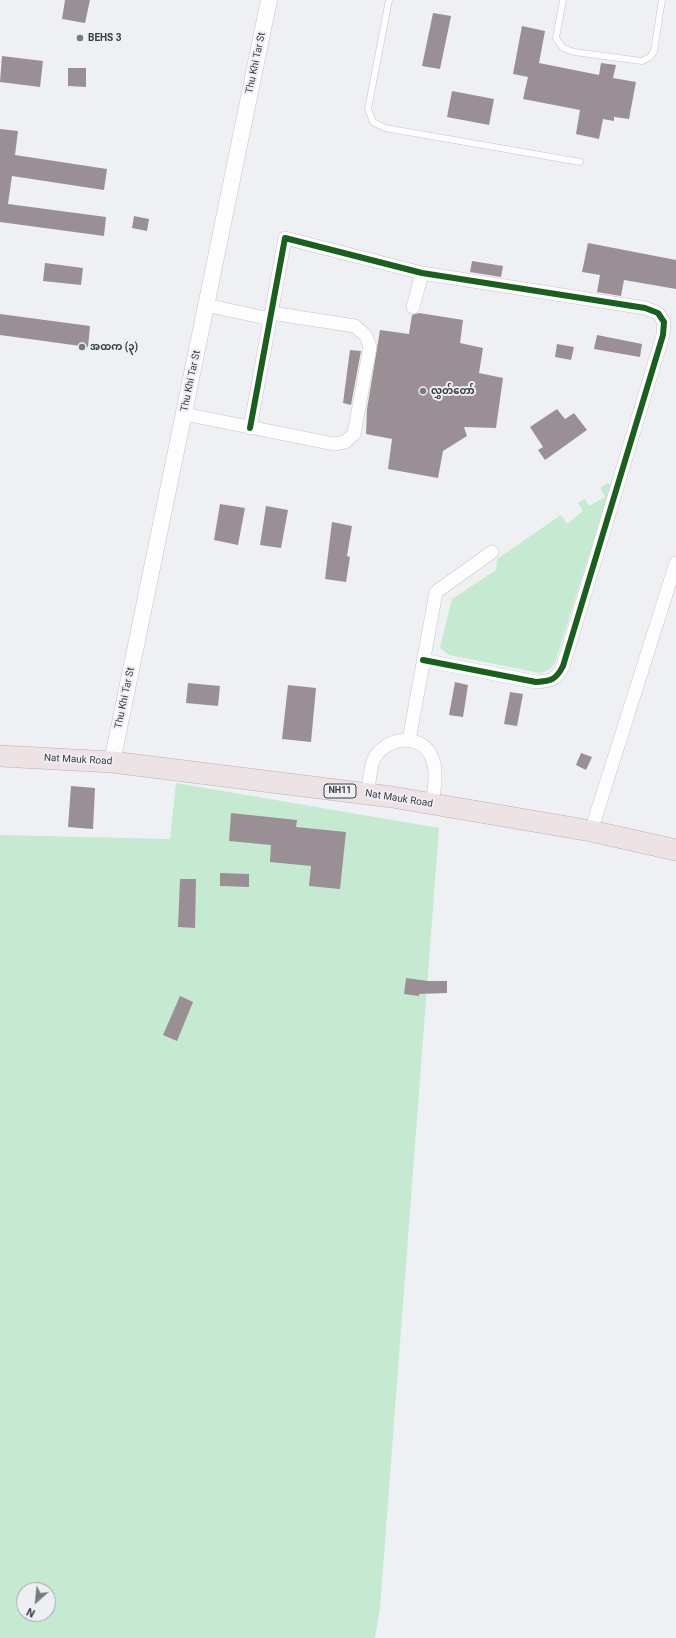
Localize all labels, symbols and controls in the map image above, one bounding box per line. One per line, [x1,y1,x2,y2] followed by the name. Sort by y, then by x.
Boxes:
[244,31,268,95] street label: Thu Khi Tar St
[88,32,121,44] place label: BEHS 3
[75,33,85,43] marker: BEHS 3
[90,341,138,353] place label: အထက (၃)
[77,342,87,352] marker: အထက (၃)
[179,349,203,413] street label: Thu Khi Tar St
[431,385,475,397] place label: လွှတ်တော်
[418,386,428,396] marker: လွှတ်တော်
[113,666,137,730] street label: Thu Khi Tar St
[43,752,113,768] street label: Nat Mauk Road
[324,784,356,798] road number: NH11
[364,788,434,810] street label: Nat Mauk Road
[16,1582,56,1622] north arrow
[24,1605,37,1620] text: N

